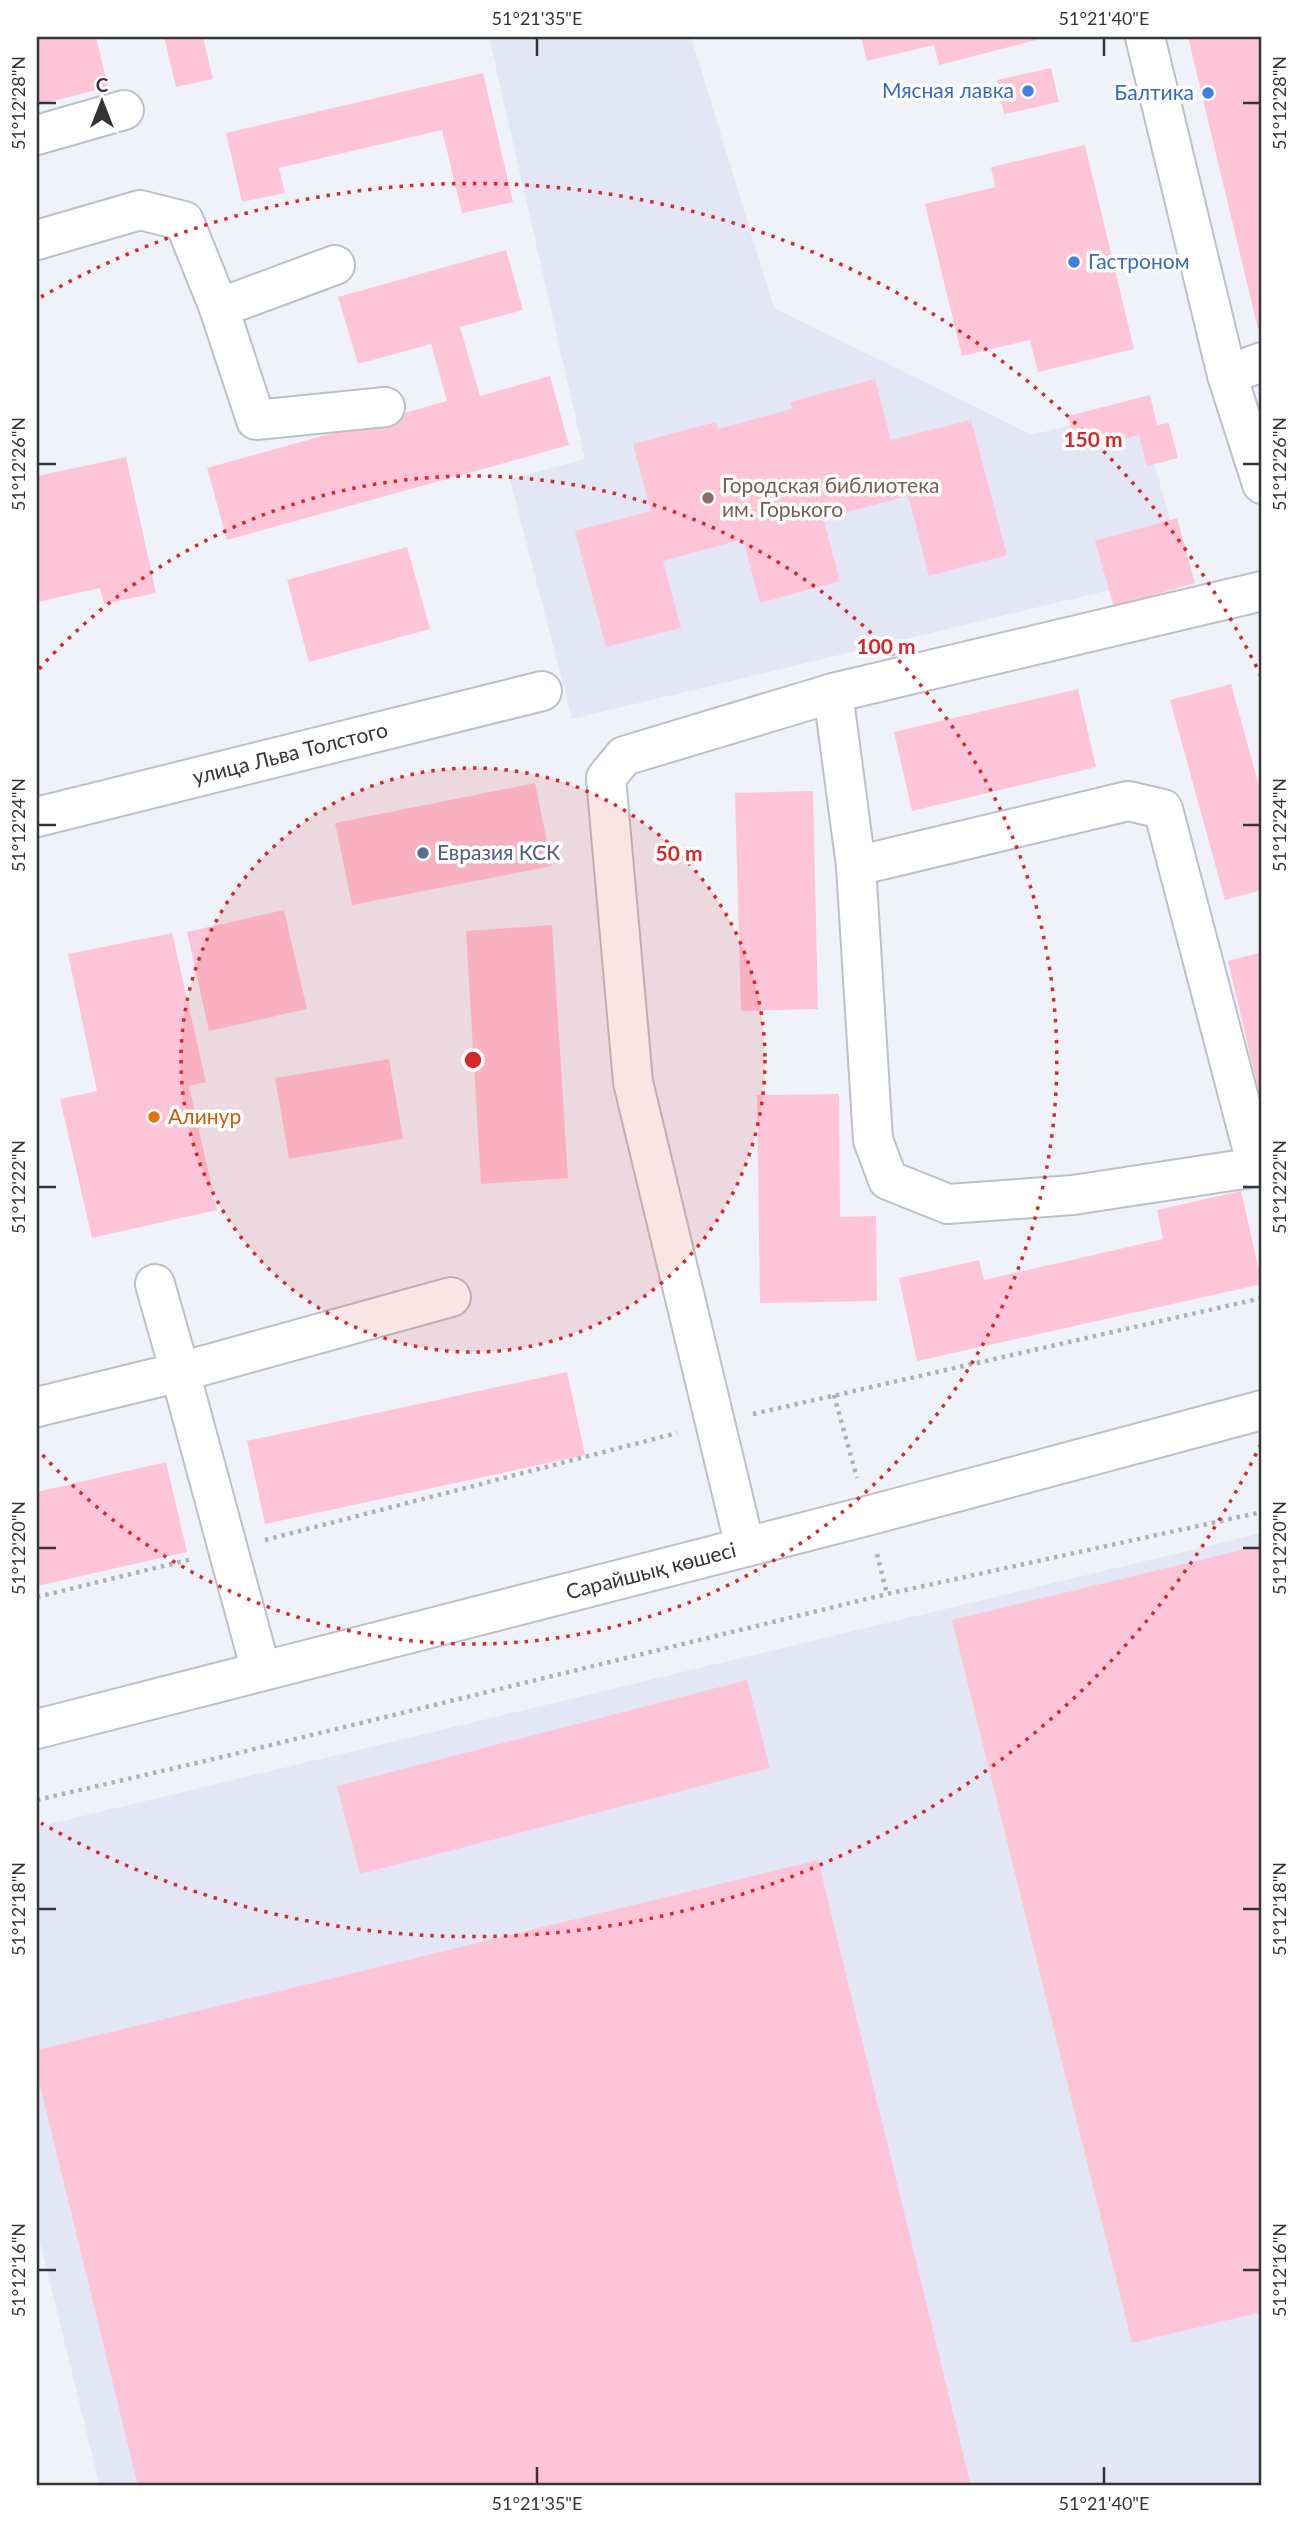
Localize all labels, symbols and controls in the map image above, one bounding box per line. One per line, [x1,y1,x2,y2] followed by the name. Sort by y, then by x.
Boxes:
[492,7,582,29] text: 51°21'35"E
[1059,7,1149,29] text: 51°21'40"E
[7,56,29,150] text: 51°12'28"N
[1268,56,1290,150] text: 51°12'28"N
[66,66,136,136] north arrow
[96,73,109,96] text: С
[882,77,1014,102] place label: Мясная лавка
[1114,79,1194,104] place label: Балтика
[1020,83,1036,99] marker: Мясная лавка
[1200,85,1216,101] marker: Балтика
[1088,248,1189,273] place label: Гастроном
[1066,254,1082,270] marker: Гастроном
[7,417,29,511] text: 51°12'26"N
[1268,417,1290,511] text: 51°12'26"N
[1063,426,1123,451] text: 150 m
[722,472,939,521] place label: Городская библиотека им. Горького
[700,490,716,506] marker: Городская библиотека им. Горького
[856,633,916,658] text: 100 m
[190,716,390,789] street label: улица Льва Толстого
[7,778,29,872] text: 51°12'24"N
[1268,778,1290,872] text: 51°12'24"N
[437,839,560,864] place label: Евразия КСК
[655,840,703,865] text: 50 m
[415,845,431,861] marker: Евразия КСК
[461,1048,485,1072] centre of rings
[168,1103,241,1128] place label: Алинур
[146,1109,162,1125] marker: Алинур
[7,1140,29,1234] text: 51°12'22"N
[1268,1140,1290,1234] text: 51°12'22"N
[7,1501,29,1595] text: 51°12'20"N
[1268,1501,1290,1595] text: 51°12'20"N
[563,1536,738,1604] street label: Сарайшық көшесі
[7,1862,29,1956] text: 51°12'18"N
[1268,1862,1290,1956] text: 51°12'18"N
[7,2223,29,2317] text: 51°12'16"N
[1268,2223,1290,2317] text: 51°12'16"N
[492,2492,582,2514] text: 51°21'35"E
[1059,2492,1149,2514] text: 51°21'40"E

